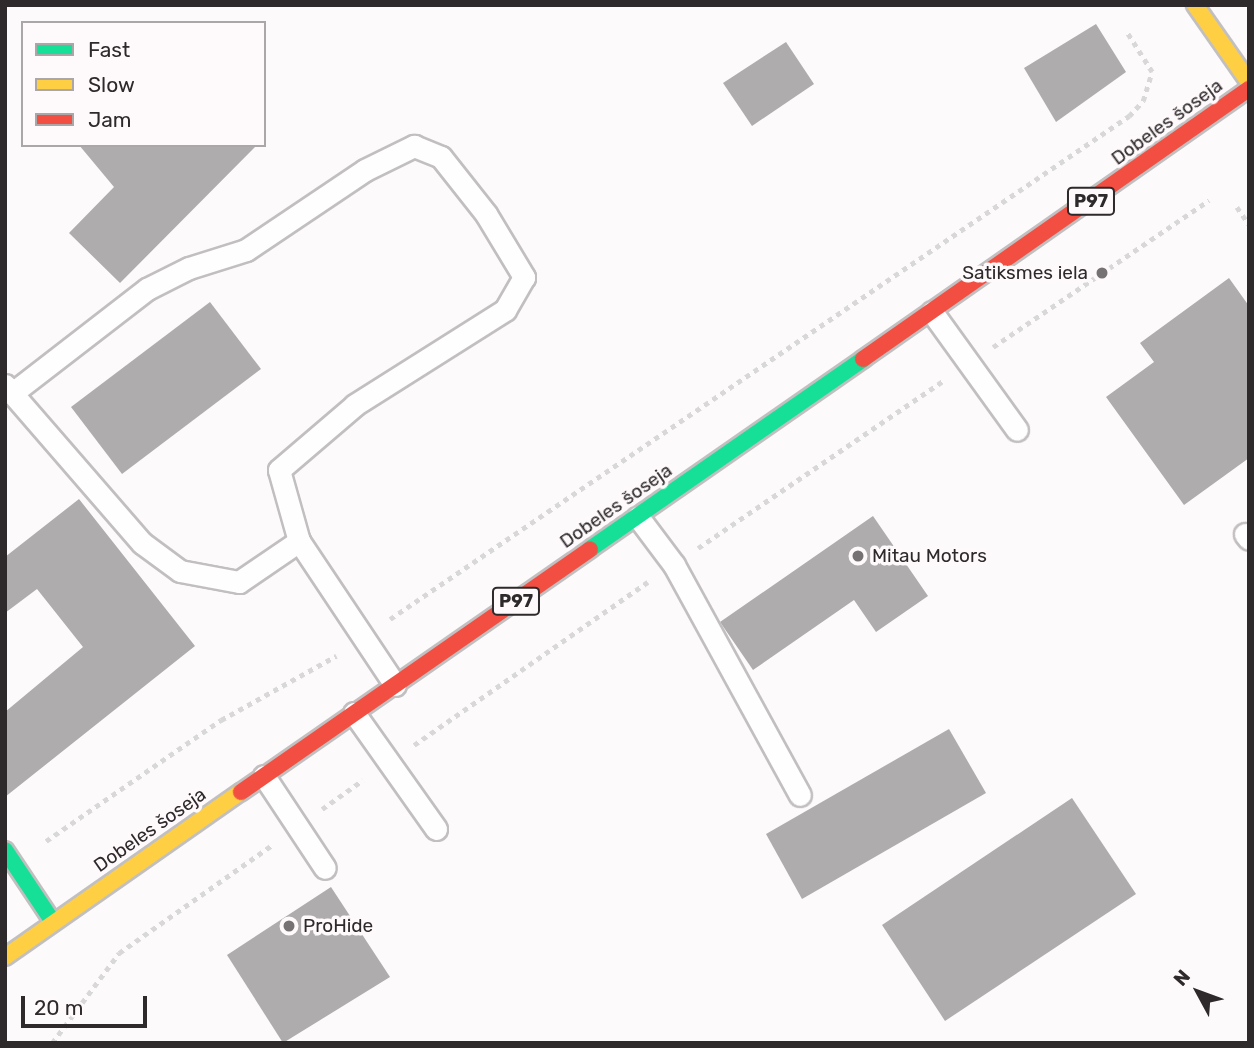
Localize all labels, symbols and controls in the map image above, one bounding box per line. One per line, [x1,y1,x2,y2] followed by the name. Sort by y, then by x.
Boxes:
[21,21,266,147] legend
[88,37,130,62] text: Fast
[88,72,135,97] text: Slow
[1107,74,1227,170] street label: Dobeles šoseja
[88,107,132,132] text: Jam
[1066,186,1116,216] road number: P97
[962,262,1088,284] place label: Satiksmes iela
[1094,265,1110,281] marker: Satiksmes iela
[555,459,677,553] street label: Dobeles šoseja
[872,545,987,567] place label: Mitau Motors
[850,548,866,564] marker: Mitau Motors
[491,586,540,616] road number: P97
[89,783,211,877] street label: Dobeles šoseja
[303,915,373,937] place label: ProHide
[281,918,297,934] marker: ProHide
[1163,957,1233,1027] north arrow
[1169,965,1195,991] text: N
[24,982,150,1026] scale bar
[34,995,83,1020] text: 20 m

